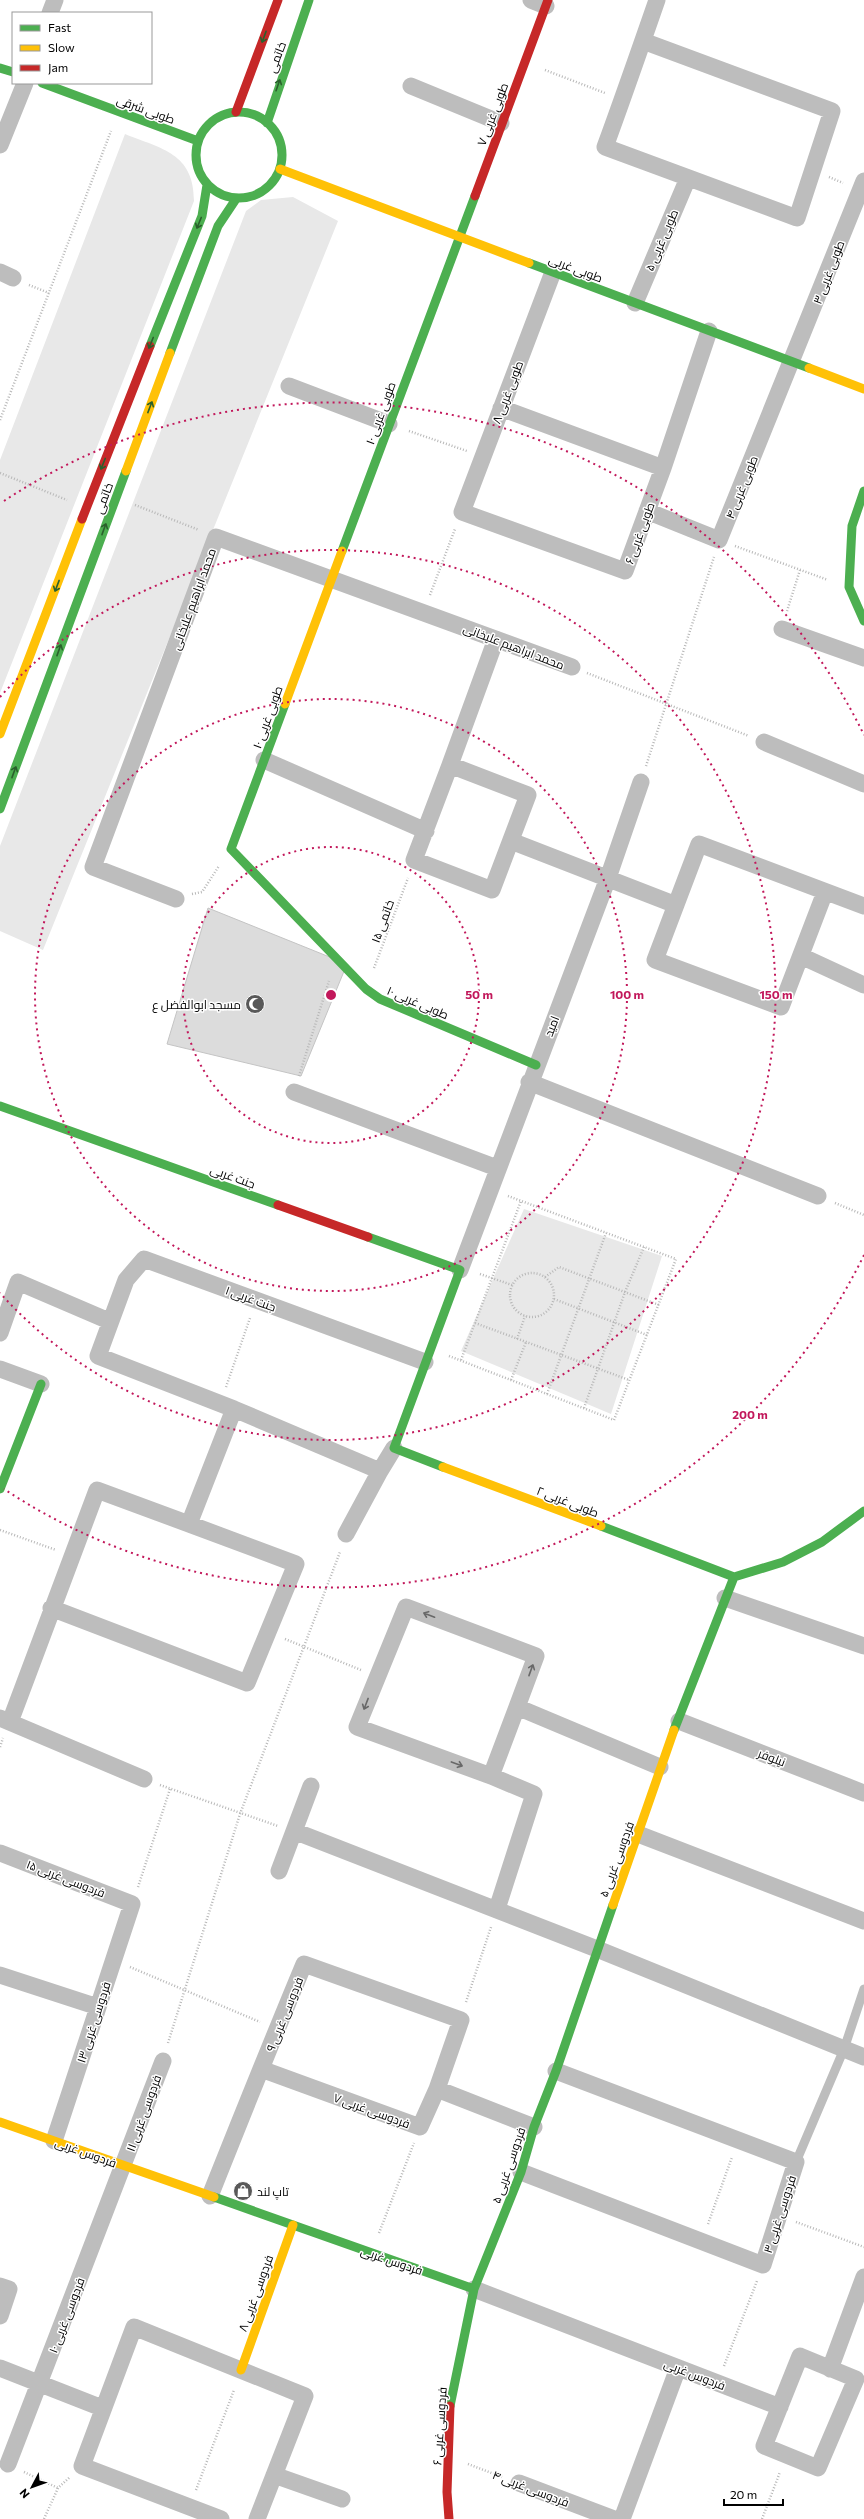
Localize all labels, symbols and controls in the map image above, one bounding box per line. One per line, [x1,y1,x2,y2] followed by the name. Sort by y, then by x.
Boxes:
[12,12,152,84] legend
[48,20,71,34] text: Fast
[260,30,268,42] one-way arrow
[48,40,75,54] text: Slow
[264,40,289,75] street label: خاتمی
[48,60,68,75] text: Jam
[275,79,282,92] one-way arrow
[474,80,511,148] street label: طوبی غربی ۷
[115,92,177,127] street label: طوبی شرقی
[642,207,681,273] street label: طوبی غربی ۵
[195,216,203,228] one-way arrow
[809,238,847,306] street label: طوبی غربی ۳
[547,251,605,286] street label: طوبی غربی
[147,337,155,349] one-way arrow
[489,358,526,426] street label: طوبی غربی ۸
[362,380,399,447] street label: طوبی غربی ۱۰
[146,401,154,413] one-way arrow
[722,453,761,521] street label: طوبی غربی ۴
[99,458,107,470] one-way arrow
[91,481,116,516] street label: خاتمی
[621,500,658,566] street label: طوبی غربی ۶
[101,523,109,535] one-way arrow
[168,546,220,652] street label: محمد ابراهیم علیخانی
[52,579,60,591] one-way arrow
[461,620,567,674] street label: محمد ابراهیم علیخانی
[56,644,63,657] one-way arrow
[249,684,286,751] street label: طوبی غربی ۱۰
[10,767,18,779] one-way arrow
[368,898,397,945] street label: خاتمی ۱۵
[385,983,451,1022] street label: طوبی غربی ۱۰
[465,987,493,1001] text: 50 m
[610,987,644,1001] text: 100 m
[759,987,793,1001] text: 150 m
[324,988,338,1002] centre of rings
[244,993,266,1015] mosque icon: مسجد ابوالفضل ع
[152,997,241,1013] place label: مسجد ابوالفضل ع
[541,1014,562,1039] street label: امید
[208,1161,257,1192] street label: جنت غربی
[223,1282,278,1315] street label: جنت غربی ۱
[732,1407,768,1421] text: 200 m
[535,1483,601,1520] street label: طوبی غربی ۲
[423,1611,435,1619] one-way arrow
[527,1665,535,1677] one-way arrow
[361,1698,369,1710] one-way arrow
[755,1745,788,1770] street label: نیلوفر
[451,1760,463,1768] one-way arrow
[596,1819,637,1899] street label: فردوسی غربی ۵
[24,1857,107,1900] street label: فردوسی غربی ۱۵
[263,1975,306,2054] street label: فردوسی غربی ۹
[73,1980,114,2065] street label: فردوسی غربی ۱۳
[123,2073,164,2153] street label: فردوسی غربی ۱۱
[331,2090,412,2131] street label: فردوسی غربی ۷
[488,2125,528,2205] street label: فردوسی غربی ۵
[53,2134,119,2171] street label: فردوس غربی
[760,2173,799,2255] street label: فردوسی غربی ۳
[232,2180,254,2202] shop icon: تاپ لند
[257,2184,290,2201] place label: تاپ لند
[359,2243,425,2278] street label: فردوس غربی
[235,2253,276,2334] street label: فردوسی غربی ۸
[45,2275,88,2355] street label: فردوسی غربی ۱۰
[662,2356,728,2393] street label: فردوس غربی
[429,2386,450,2466] street label: فردوسی غربی ۶
[12,2467,52,2507] north arrow
[490,2467,571,2510] street label: فردوسی غربی ۴
[724,2481,783,2507] scale bar
[16,2487,32,2501] text: N
[730,2487,757,2501] text: 20 m

